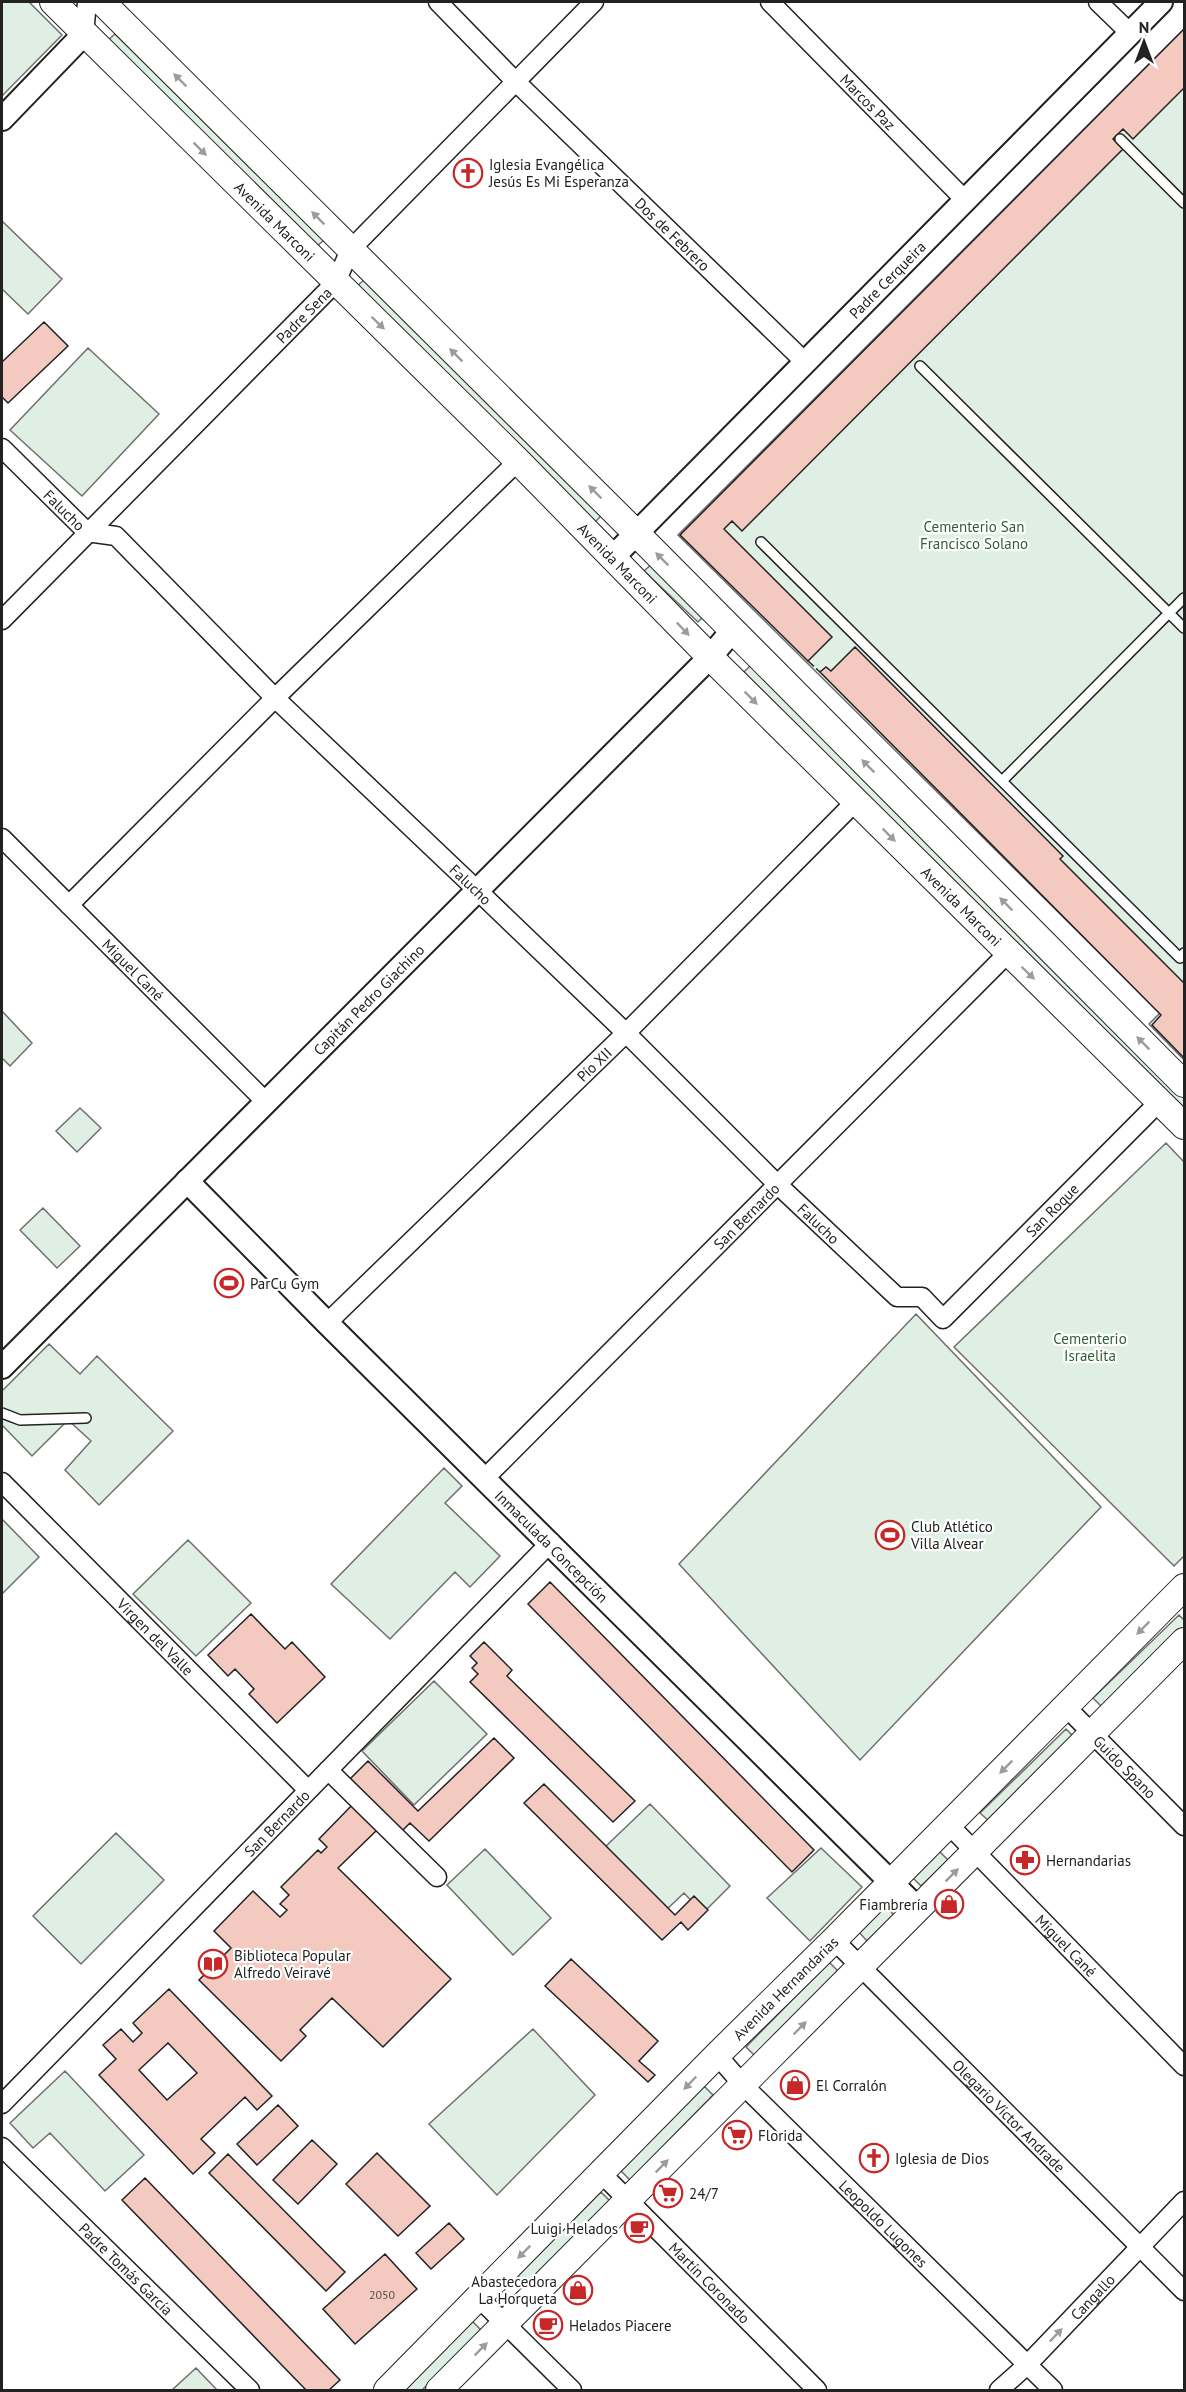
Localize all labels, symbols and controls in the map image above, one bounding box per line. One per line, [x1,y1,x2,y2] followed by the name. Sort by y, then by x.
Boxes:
[1114,12,1174,72] north arrow
[1139,17,1149,37] text: N
[836,70,900,134] street label: Marcos Paz
[173,72,187,87] one-way arrow
[193,141,207,155] one-way arrow
[488,155,629,191] place label: Iglesia Evangélica Jesús Es Mi Esperanza
[452,157,484,189] church icon: Iglesia Evangélica Jesús Es Mi Esperanza
[231,177,319,265] street label: Avenida Marconi
[631,193,714,275] street label: Dos de Febrero
[311,211,325,225] one-way arrow
[845,237,929,322] street label: Padre Cerqueira
[272,283,335,347] street label: Padre Sena
[370,316,384,330] one-way arrow
[449,348,464,362] one-way arrow
[40,485,89,534] street label: Falucho
[588,486,602,500] one-way arrow
[920,517,1028,553] park label: Cementerio San Francisco Solano
[574,518,662,607] street label: Avenida Marconi
[656,553,670,567] one-way arrow
[676,622,690,637] one-way arrow
[744,690,758,704] one-way arrow
[862,760,876,774] one-way arrow
[882,828,896,842] one-way arrow
[446,860,496,909] street label: Falucho
[917,862,1006,950] street label: Avenida Marconi
[999,898,1013,912] one-way arrow
[99,935,168,1004] street label: Miguel Cané
[309,940,428,1059] street label: Capitán Pedro Giachino
[1021,965,1035,979] one-way arrow
[1137,1036,1151,1050] one-way arrow
[573,1043,616,1085] street label: Pío XII
[709,1179,783,1253] street label: San Bernardo
[1021,1179,1082,1240] street label: San Roque
[794,1199,844,1248] street label: Falucho
[213,1267,245,1299] sports icon: ParCu Gym
[250,1274,319,1293] place label: ParCu Gym
[1053,1329,1127,1365] park label: Cementerio Israelita
[491,1486,612,1606] street label: Inmaculada Concepción
[910,1517,993,1553] place label: Club Atlético Villa Alvear
[874,1519,906,1551] sports icon: Club Atlético Villa Alvear
[113,1593,198,1679] street label: Virgen del Valle
[1137,1621,1151,1635] one-way arrow
[1090,1731,1161,1802] street label: Guido Spano
[999,1759,1013,1774] one-way arrow
[240,1785,313,1860] street label: San Bernardo
[1009,1844,1041,1876] pharmacy icon: Hernandarias
[1046,1851,1131,1870] place label: Hernandarias
[945,1868,959,1882] one-way arrow
[933,1888,965,1920] shop icon: Fiambrería
[859,1895,928,1914] place label: Fiambrería
[1032,1910,1101,1980] street label: Miguel Cané
[729,1932,842,2044] street label: Avenida Hernandarias
[234,1946,351,1982] place label: Biblioteca Popular Alfredo Veiravé
[197,1948,229,1980] library icon: Biblioteca Popular Alfredo Veiravé
[793,2020,807,2035] one-way arrow
[949,2055,1069,2176] street label: Olegario Víctor Andrade
[779,2069,811,2101] shop icon: El Corralón
[683,2075,697,2090] one-way arrow
[816,2076,887,2095] place label: El Corralón
[721,2119,753,2151] supermarket icon: Florida
[758,2126,803,2145] place label: Florida
[858,2142,890,2174] church icon: Iglesia de Dios
[895,2149,989,2168] place label: Iglesia de Dios
[655,2159,670,2173] one-way arrow
[835,2176,932,2271] street label: Leopoldo Lugones
[652,2177,684,2209] supermarket icon: 24/7
[689,2184,719,2203] place label: 24/7
[623,2212,655,2244] cafe icon: Luigi Helados
[75,2219,177,2319] street label: Padre Tomás García
[530,2219,618,2238] place label: Luigi Helados
[665,2238,755,2327] street label: Martín Coronado
[518,2245,532,2259] one-way arrow
[1066,2270,1119,2324] street label: Cangallo
[471,2272,557,2308] place label: Abastecedora La Horqueta
[562,2274,594,2306] shop icon: Abastecedora La Horqueta
[369,2287,396,2302] house number: 2050
[532,2309,564,2341] cafe icon: Helados Piacere
[569,2316,672,2335] place label: Helados Piacere
[1049,2327,1063,2342] one-way arrow
[473,2342,488,2356] one-way arrow

